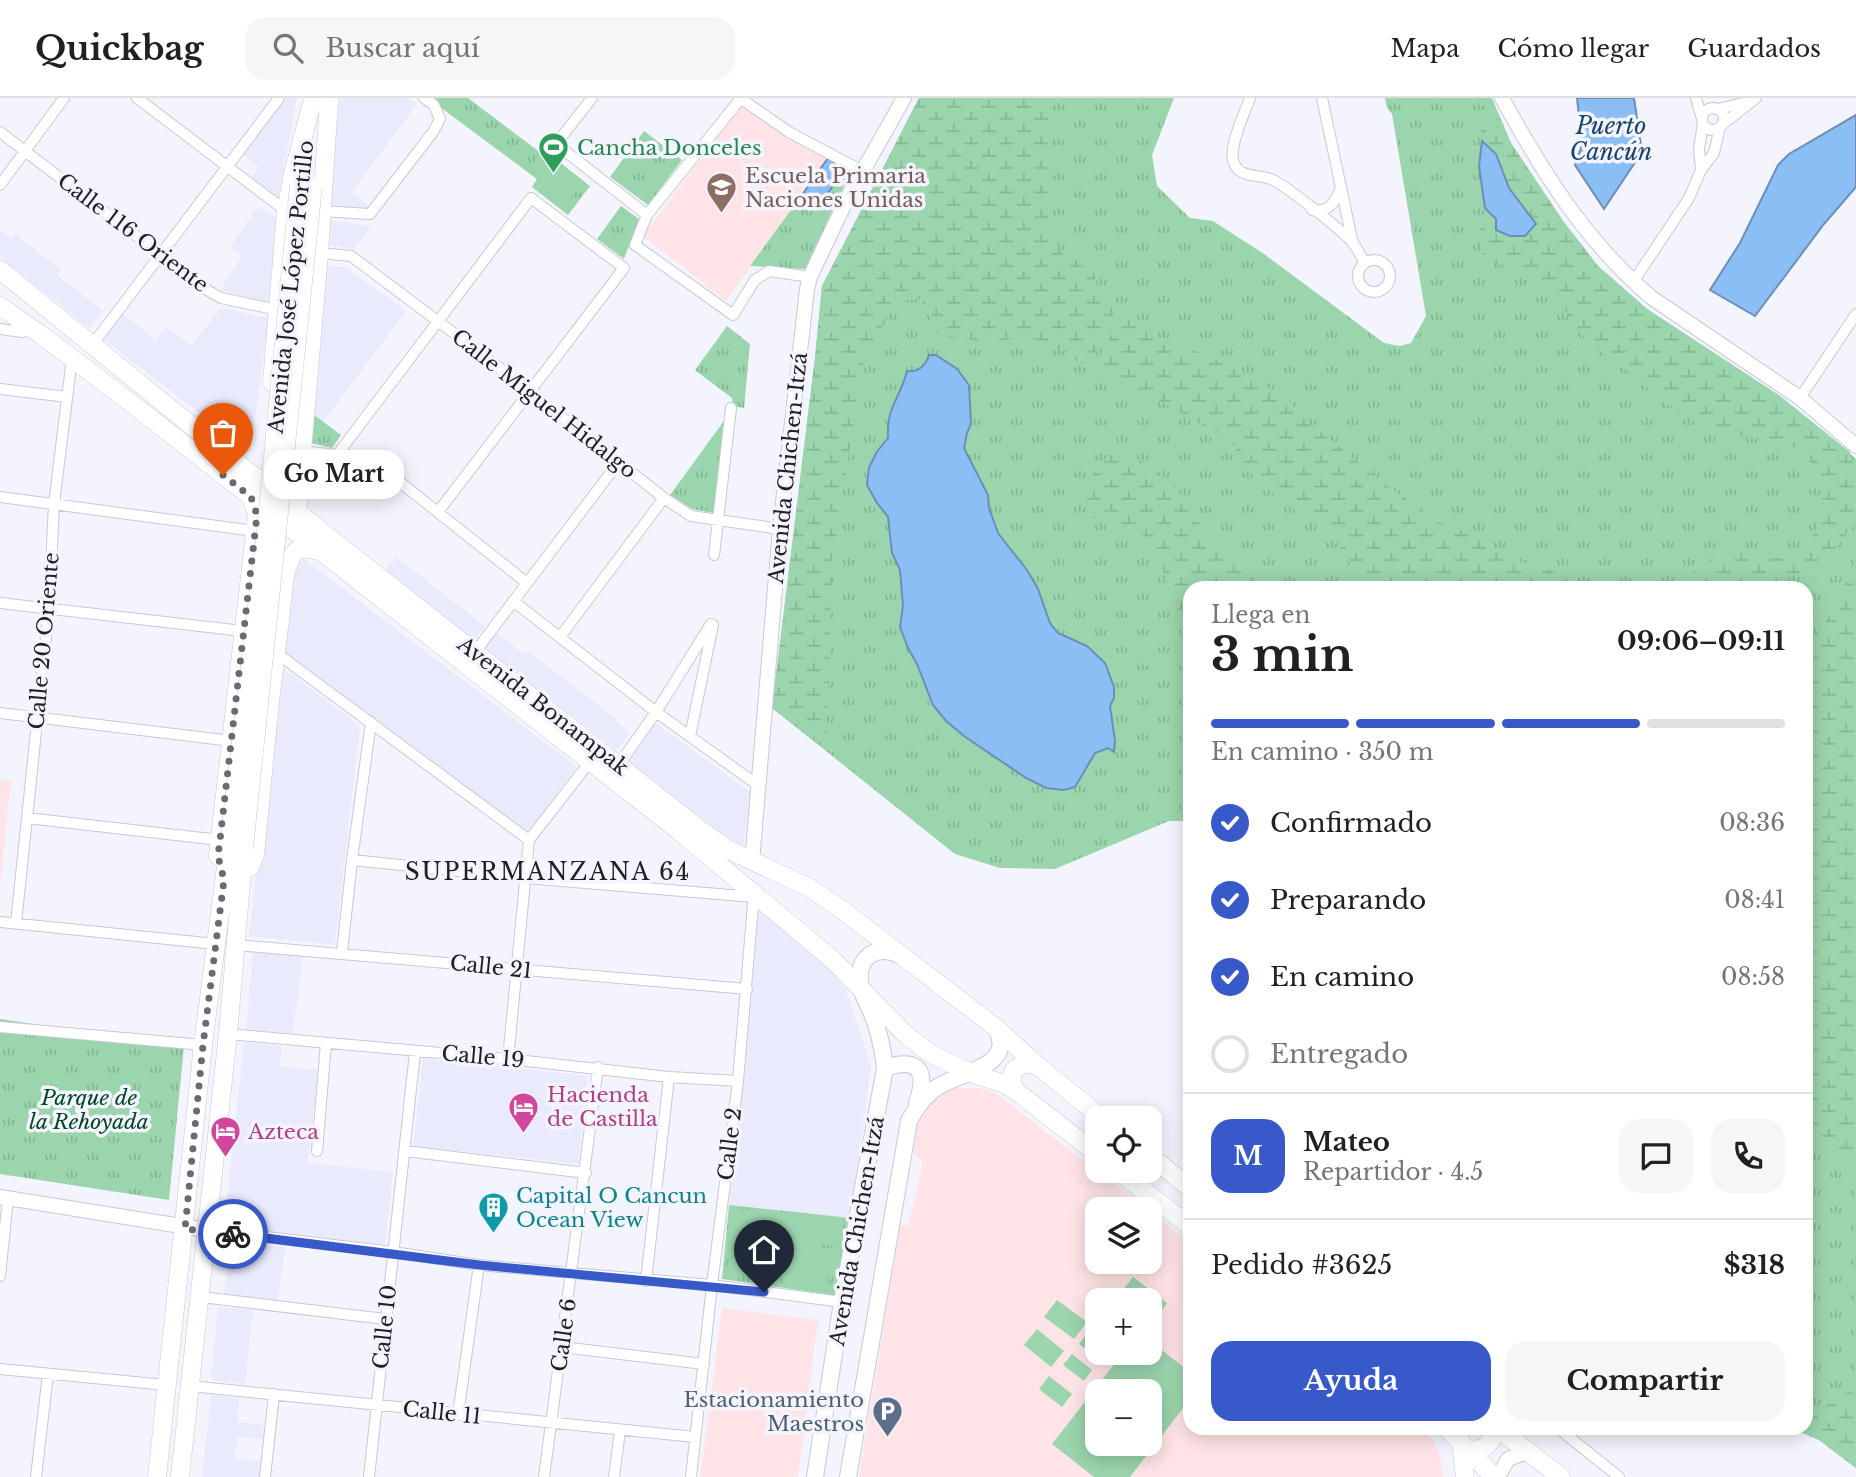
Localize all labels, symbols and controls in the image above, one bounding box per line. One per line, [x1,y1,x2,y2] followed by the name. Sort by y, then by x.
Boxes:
[245,17,735,80] search box
[35,28,203,69] text: Quickbag
[269,29,307,67] icon: search
[325,32,480,64] text: Buscar aquí
[1390,34,1459,63] text: Mapa
[1497,34,1649,63] text: Cómo llegar
[1687,34,1821,63] text: Guardados
[1570,112,1652,166] water label: Puerto Cancún
[537,131,571,175] sports icon: Cancha Donceles
[577,135,762,161] place label: Cancha Donceles
[263,139,319,436] street label: Avenida José López Portillo
[745,163,926,213] place label: Escuela Primaria Naciones Unidas
[53,168,213,298] street label: Calle 116 Oriente
[705,171,739,215] school or university icon: Escuela Primaria Naciones Unidas
[446,324,642,484] street label: Calle Miguel Hidalgo
[763,351,813,586] street label: Avenida Chichen-Itzá
[193,403,253,475] pin
[204,414,242,452] icon: bag
[265,450,405,500] callout: Go Mart
[283,460,385,488] text: Go Mart
[23,551,65,731] street label: Calle 20 Oriente
[1211,601,1310,629] text: Llega en
[1617,625,1785,657] text: 09:06–09:11
[1211,626,1353,683] text: 3 min
[451,631,634,781] street label: Avenida Bonampak
[1211,738,1433,766] text: En camino · 350 m
[1211,804,1249,842] icon: check
[1270,807,1432,839] text: Confirmado
[1719,809,1785,837] text: 08:36
[405,858,691,886] district label: SUPERMANZANA 64
[1211,881,1249,919] icon: check
[1270,884,1426,916] text: Preparando
[1724,886,1785,914] text: 08:41
[449,950,533,984] street label: Calle 21
[1211,958,1249,996] icon: check
[1270,961,1414,993] text: En camino
[1721,963,1785,991] text: 08:58
[1270,1038,1408,1070] text: Entregado
[440,1040,526,1074] street label: Calle 19
[547,1082,658,1132] place label: Hacienda de Castilla
[29,1085,149,1135] park label: Parque de la Rehoyada
[507,1090,541,1134] hotel icon: Hacienda de Castilla
[713,1106,747,1182] street label: Calle 2
[1085,1106,1162,1456] map controls
[1085,1106,1162,1183] button: locate
[824,1114,890,1349] street label: Avenida Chichen-Itzá
[208,1115,242,1159] hotel icon: Azteca
[247,1119,319,1145] place label: Azteca
[1619,1119,1693,1193] button: chat
[1711,1119,1785,1193] button: phone
[1303,1126,1390,1158] text: Mateo
[1233,1140,1263,1172] text: M
[1303,1158,1483,1186] text: Repartidor · 4.5
[516,1183,707,1233] place label: Capital O Cancun Ocean View
[476,1191,510,1235] building icon: Capital O Cancun Ocean View
[1085,1197,1162,1274] button: layers
[198,1199,268,1269] courier
[214,1215,252,1253] icon: bike
[734,1220,794,1292] pin
[745,1231,783,1269] icon: home
[1211,1249,1392,1281] text: Pedido #3625
[1724,1249,1785,1281] text: $318
[368,1284,402,1370] street label: Calle 10
[1085,1288,1162,1365] button: +
[546,1297,582,1373] street label: Calle 6
[1211,1341,1491,1421] button: Ayuda
[1505,1341,1785,1421] button: Compartir
[1085,1379,1162,1456] button: −
[684,1387,864,1437] place label: Estacionamiento Maestros
[870,1395,904,1439] parking icon: Estacionamiento Maestros
[401,1396,483,1430] street label: Calle 11

